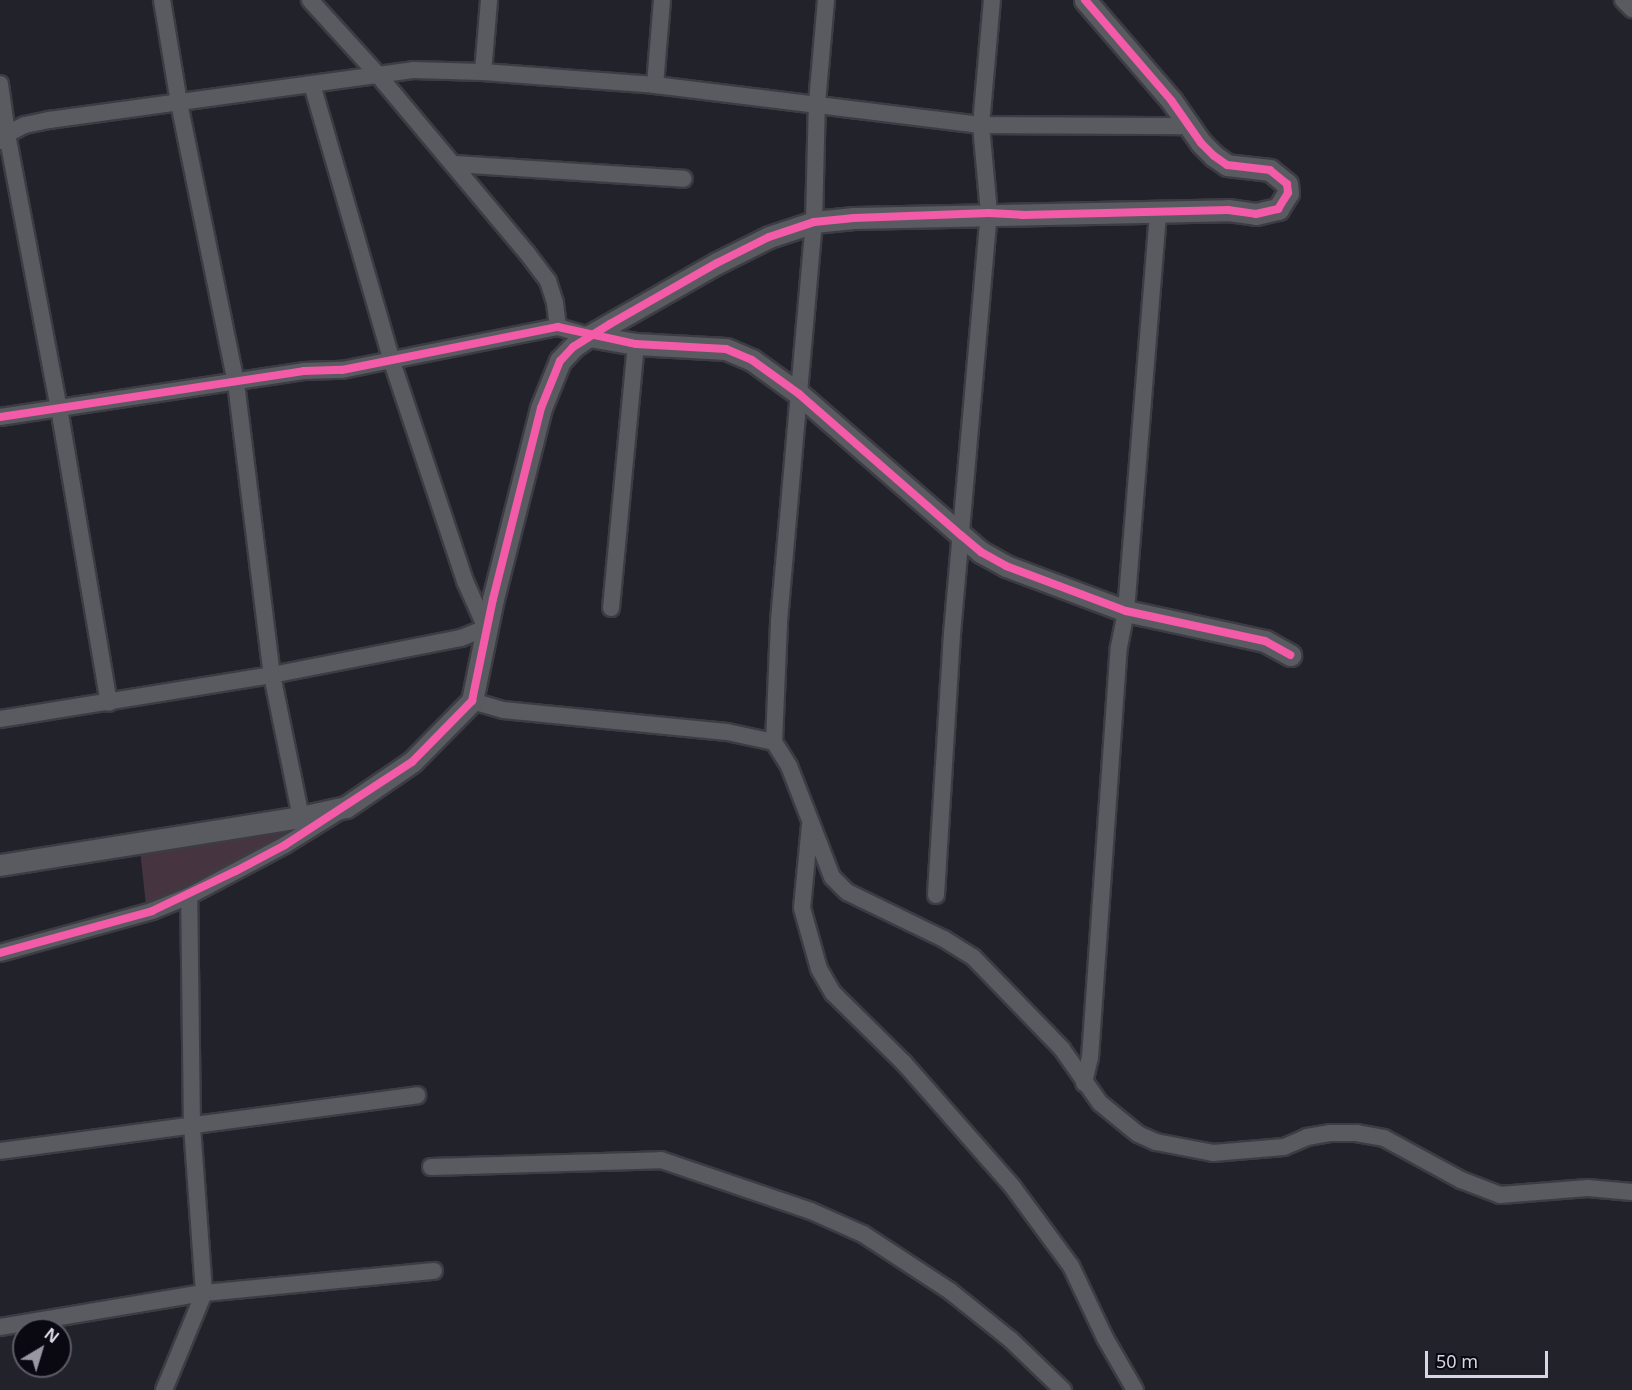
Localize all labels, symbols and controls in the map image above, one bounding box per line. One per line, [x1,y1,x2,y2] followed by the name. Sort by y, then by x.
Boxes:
[12,1318,72,1378] north arrow
[40,1323,64,1348] text: N
[1428,1339,1551,1377] scale bar
[1436,1349,1478,1373] text: 50 m

